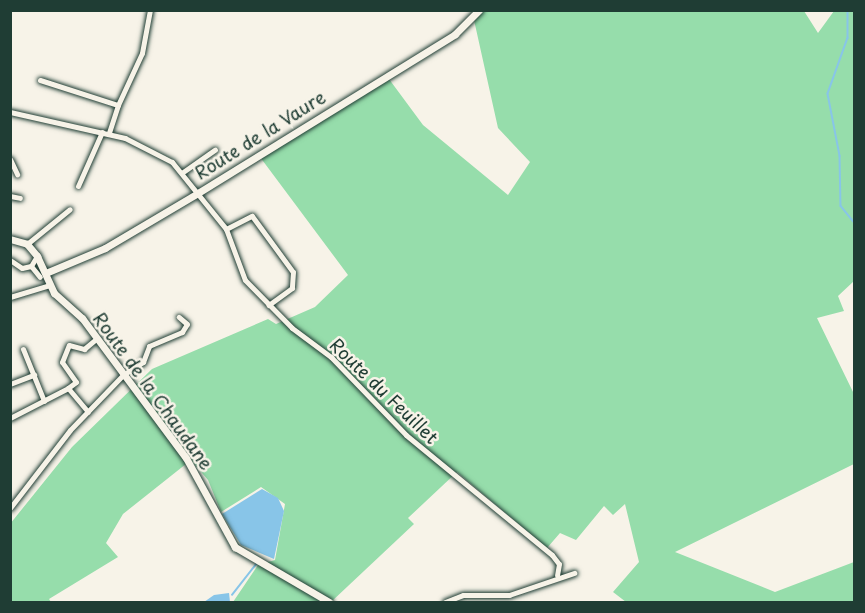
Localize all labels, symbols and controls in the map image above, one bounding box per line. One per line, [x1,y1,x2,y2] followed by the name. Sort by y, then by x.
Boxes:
[190,85,330,185] street label: Route de la Vaure
[88,307,218,475] street label: Route de la Chaudane
[325,334,443,448] street label: Route du Feuillet

